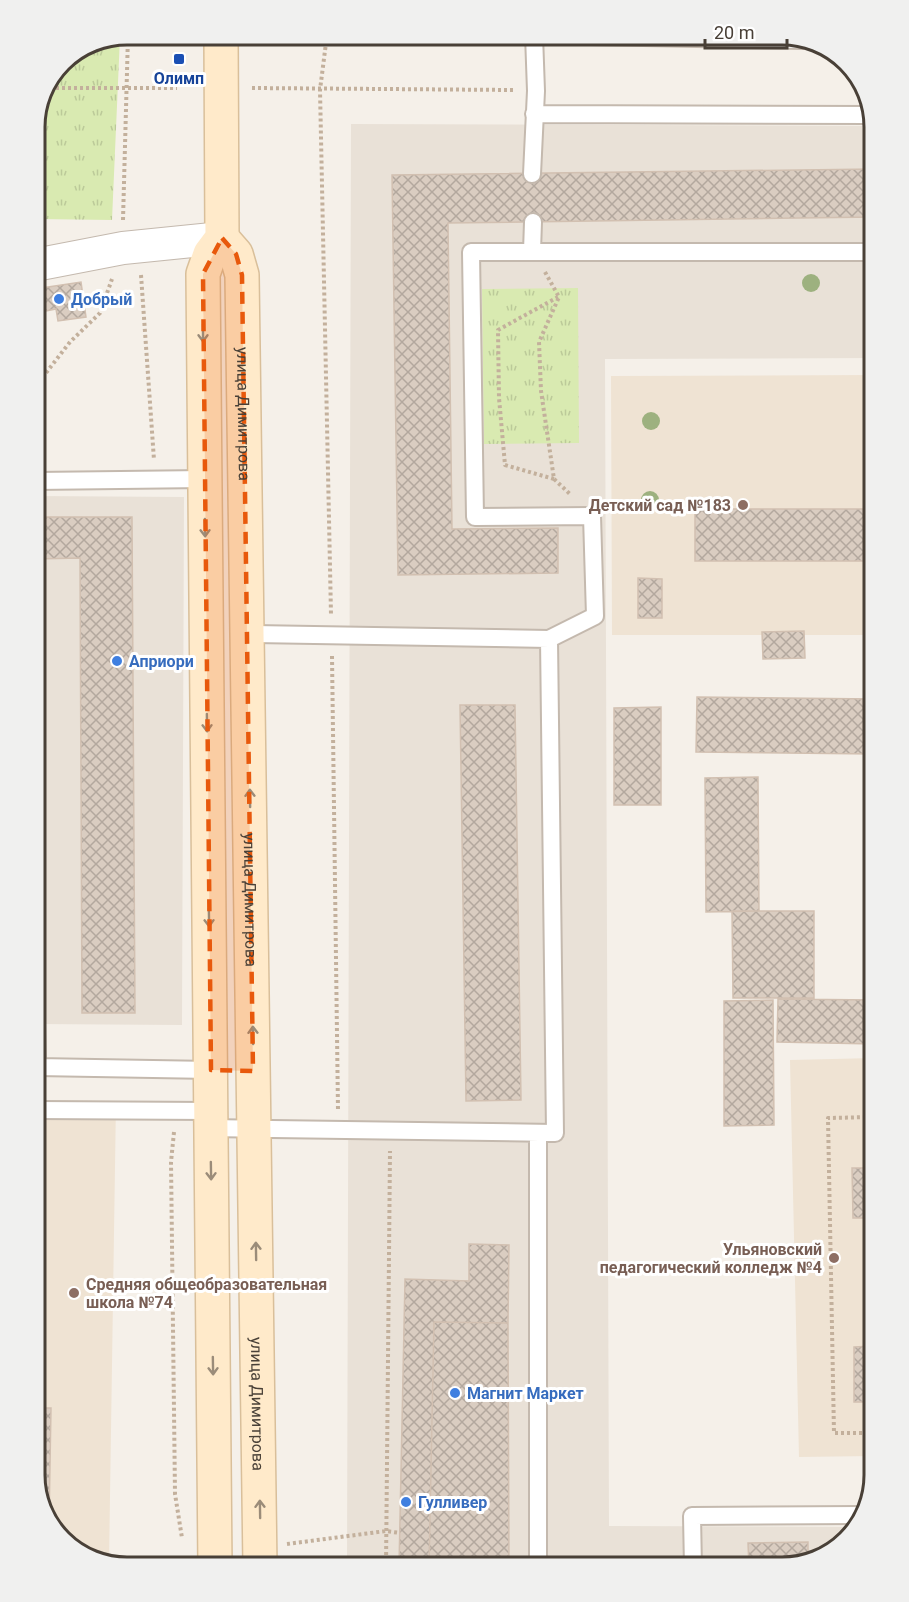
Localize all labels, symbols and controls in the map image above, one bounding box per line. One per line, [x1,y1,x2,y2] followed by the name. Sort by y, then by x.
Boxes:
[705,12,788,50] scale bar
[714,22,754,43] text: 20 m
[172,52,186,66] marker: Олимп
[154,69,204,88] place label: Олимп
[71,290,132,309] place label: Добрый
[52,292,66,306] marker: Добрый
[197,322,209,342] one-way arrow
[234,347,254,481] street label: улица Димитрова
[589,496,731,515] place label: Детский сад №183
[736,498,750,512] marker: Детский сад №183
[199,517,211,537] one-way arrow
[129,652,194,671] place label: Априори
[110,654,124,668] marker: Априори
[201,712,213,732] one-way arrow
[244,788,256,808] one-way arrow
[240,833,261,967] street label: улица Димитрова
[203,907,215,927] one-way arrow
[247,1025,259,1045] one-way arrow
[205,1160,217,1180] one-way arrow
[600,1240,822,1277] place label: Ульяновский педагогический колледж №4
[250,1241,262,1261] one-way arrow
[827,1251,841,1265] marker: Ульяновский педагогический колледж №4
[86,1275,327,1312] place label: Средняя общеобразовательная школа №74
[67,1286,81,1300] marker: Средняя общеобразовательная школа №74
[247,1337,268,1471] street label: улица Димитрова
[207,1355,219,1375] one-way arrow
[467,1384,584,1403] place label: Магнит Маркет
[448,1386,462,1400] marker: Магнит Маркет
[418,1493,487,1512] place label: Гулливер
[399,1495,413,1509] marker: Гулливер
[254,1499,265,1519] one-way arrow

